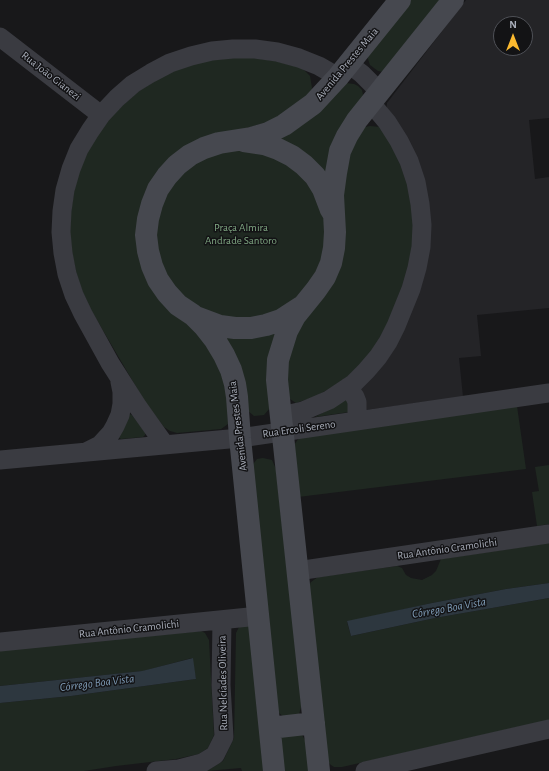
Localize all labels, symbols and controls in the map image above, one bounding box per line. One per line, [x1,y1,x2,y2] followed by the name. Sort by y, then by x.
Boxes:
[493,16,533,56] north arrow
[509,19,517,30] text: N
[313,25,381,103] street label: Avenida Prestes Maia
[19,49,83,103] street label: Rua João Gianezi
[205,221,277,247] park label: Praça Almira Andrade Santoro
[226,380,250,472] street label: Avenida Prestes Maia
[262,417,336,441] street label: Rua Ercoli Sereno
[396,535,498,563] street label: Rua Antônio Cramolichi
[411,594,487,622] water label: Córrego Boa Vista
[78,617,180,641] street label: Rua Antônio Cramolichi
[216,635,230,731] street label: Rua Nelcíades Oliveira
[59,671,135,695] water label: Córrego Boa Vista

